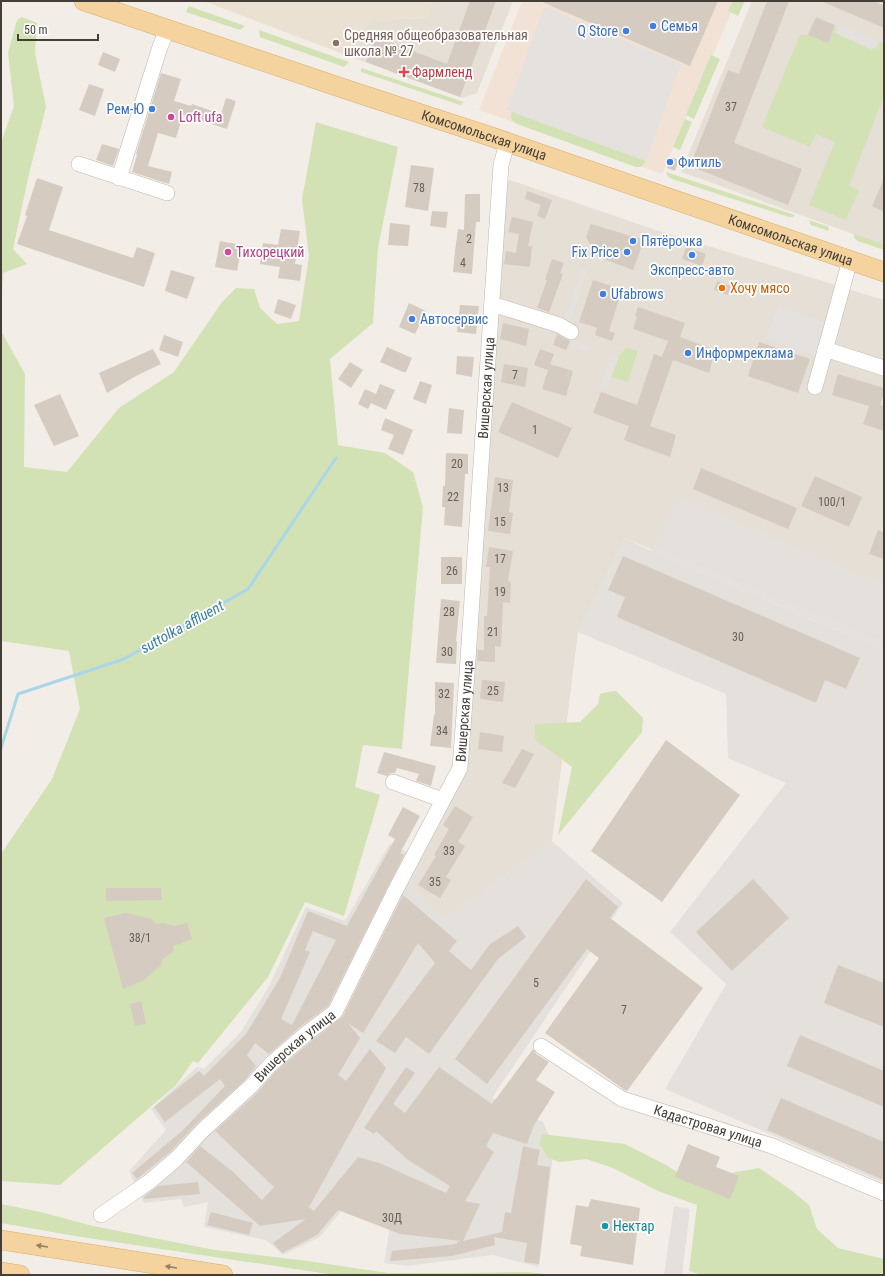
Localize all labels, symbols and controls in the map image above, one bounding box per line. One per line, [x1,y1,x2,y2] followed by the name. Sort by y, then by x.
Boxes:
[18,16,98,42] scale bar
[661,18,698,34] place label: Семья
[648,21,658,31] marker: Семья
[24,23,48,37] text: 50 m
[577,23,618,39] place label: Q Store
[621,26,631,36] marker: Q Store
[344,27,528,59] place label: Средняя общеобразовательная школа № 27
[331,38,341,48] marker: Средняя общеобразовательная школа № 27
[412,64,473,80] place label: Фармленд
[399,67,409,77] marker: Фармленд
[725,100,737,114] house number: 37
[107,101,144,117] place label: Рем-Ю
[147,104,157,114] marker: Рем-Ю
[420,107,549,163] street label: Комсомольская улица
[179,109,222,125] place label: Loft ufa
[166,112,176,122] marker: Loft ufa
[678,154,722,170] place label: Фитиль
[665,157,675,167] marker: Фитиль
[413,181,425,195] house number: 78
[726,211,855,269] street label: Комсомольская улица
[466,232,472,246] house number: 2
[641,233,703,249] place label: Пятёрочка
[628,236,638,246] marker: Пятёрочка
[236,244,305,260] place label: Тихорецкий
[571,244,619,260] place label: Fix Price
[223,247,233,257] marker: Тихорецкий
[622,247,632,257] marker: Fix Price
[687,250,697,260] marker: Экспресс-авто
[460,256,466,270] house number: 4
[650,262,734,278] place label: Экспресс-авто
[730,280,790,296] place label: Хочу мясо
[717,283,727,293] marker: Хочу мясо
[611,286,664,302] place label: Ufabrows
[598,289,608,299] marker: Ufabrows
[420,311,488,327] place label: Автосервис
[407,314,417,324] marker: Автосервис
[475,336,497,439] street label: Вишерская улица
[696,345,793,361] place label: Информреклама
[683,348,693,358] marker: Информреклама
[512,368,518,382] house number: 7
[532,423,538,437] house number: 1
[451,457,463,471] house number: 20
[497,481,509,495] house number: 13
[447,490,459,504] house number: 22
[818,495,846,509] house number: 100/1
[494,515,506,529] house number: 15
[494,552,506,566] house number: 17
[446,564,458,578] house number: 26
[494,585,506,599] house number: 19
[137,596,228,657] water label: suttolka affluent
[443,605,455,619] house number: 28
[487,625,499,639] house number: 21
[732,630,744,644] house number: 30
[441,645,453,659] house number: 30
[452,660,476,762] street label: Вишерская улица
[487,684,499,698] house number: 25
[438,687,450,701] house number: 32
[436,724,448,738] house number: 34
[443,844,455,858] house number: 33
[429,875,441,889] house number: 35
[129,931,151,945] house number: 38/1
[533,976,539,990] house number: 5
[621,1003,627,1017] house number: 7
[251,1007,338,1085] street label: Вишерская улица
[652,1101,764,1150] street label: Кадастровая улица
[382,1211,402,1225] house number: 30Д
[613,1218,655,1234] place label: Нектар
[600,1221,610,1231] marker: Нектар
[36,1243,48,1249] one-way arrow
[165,1264,177,1270] one-way arrow

